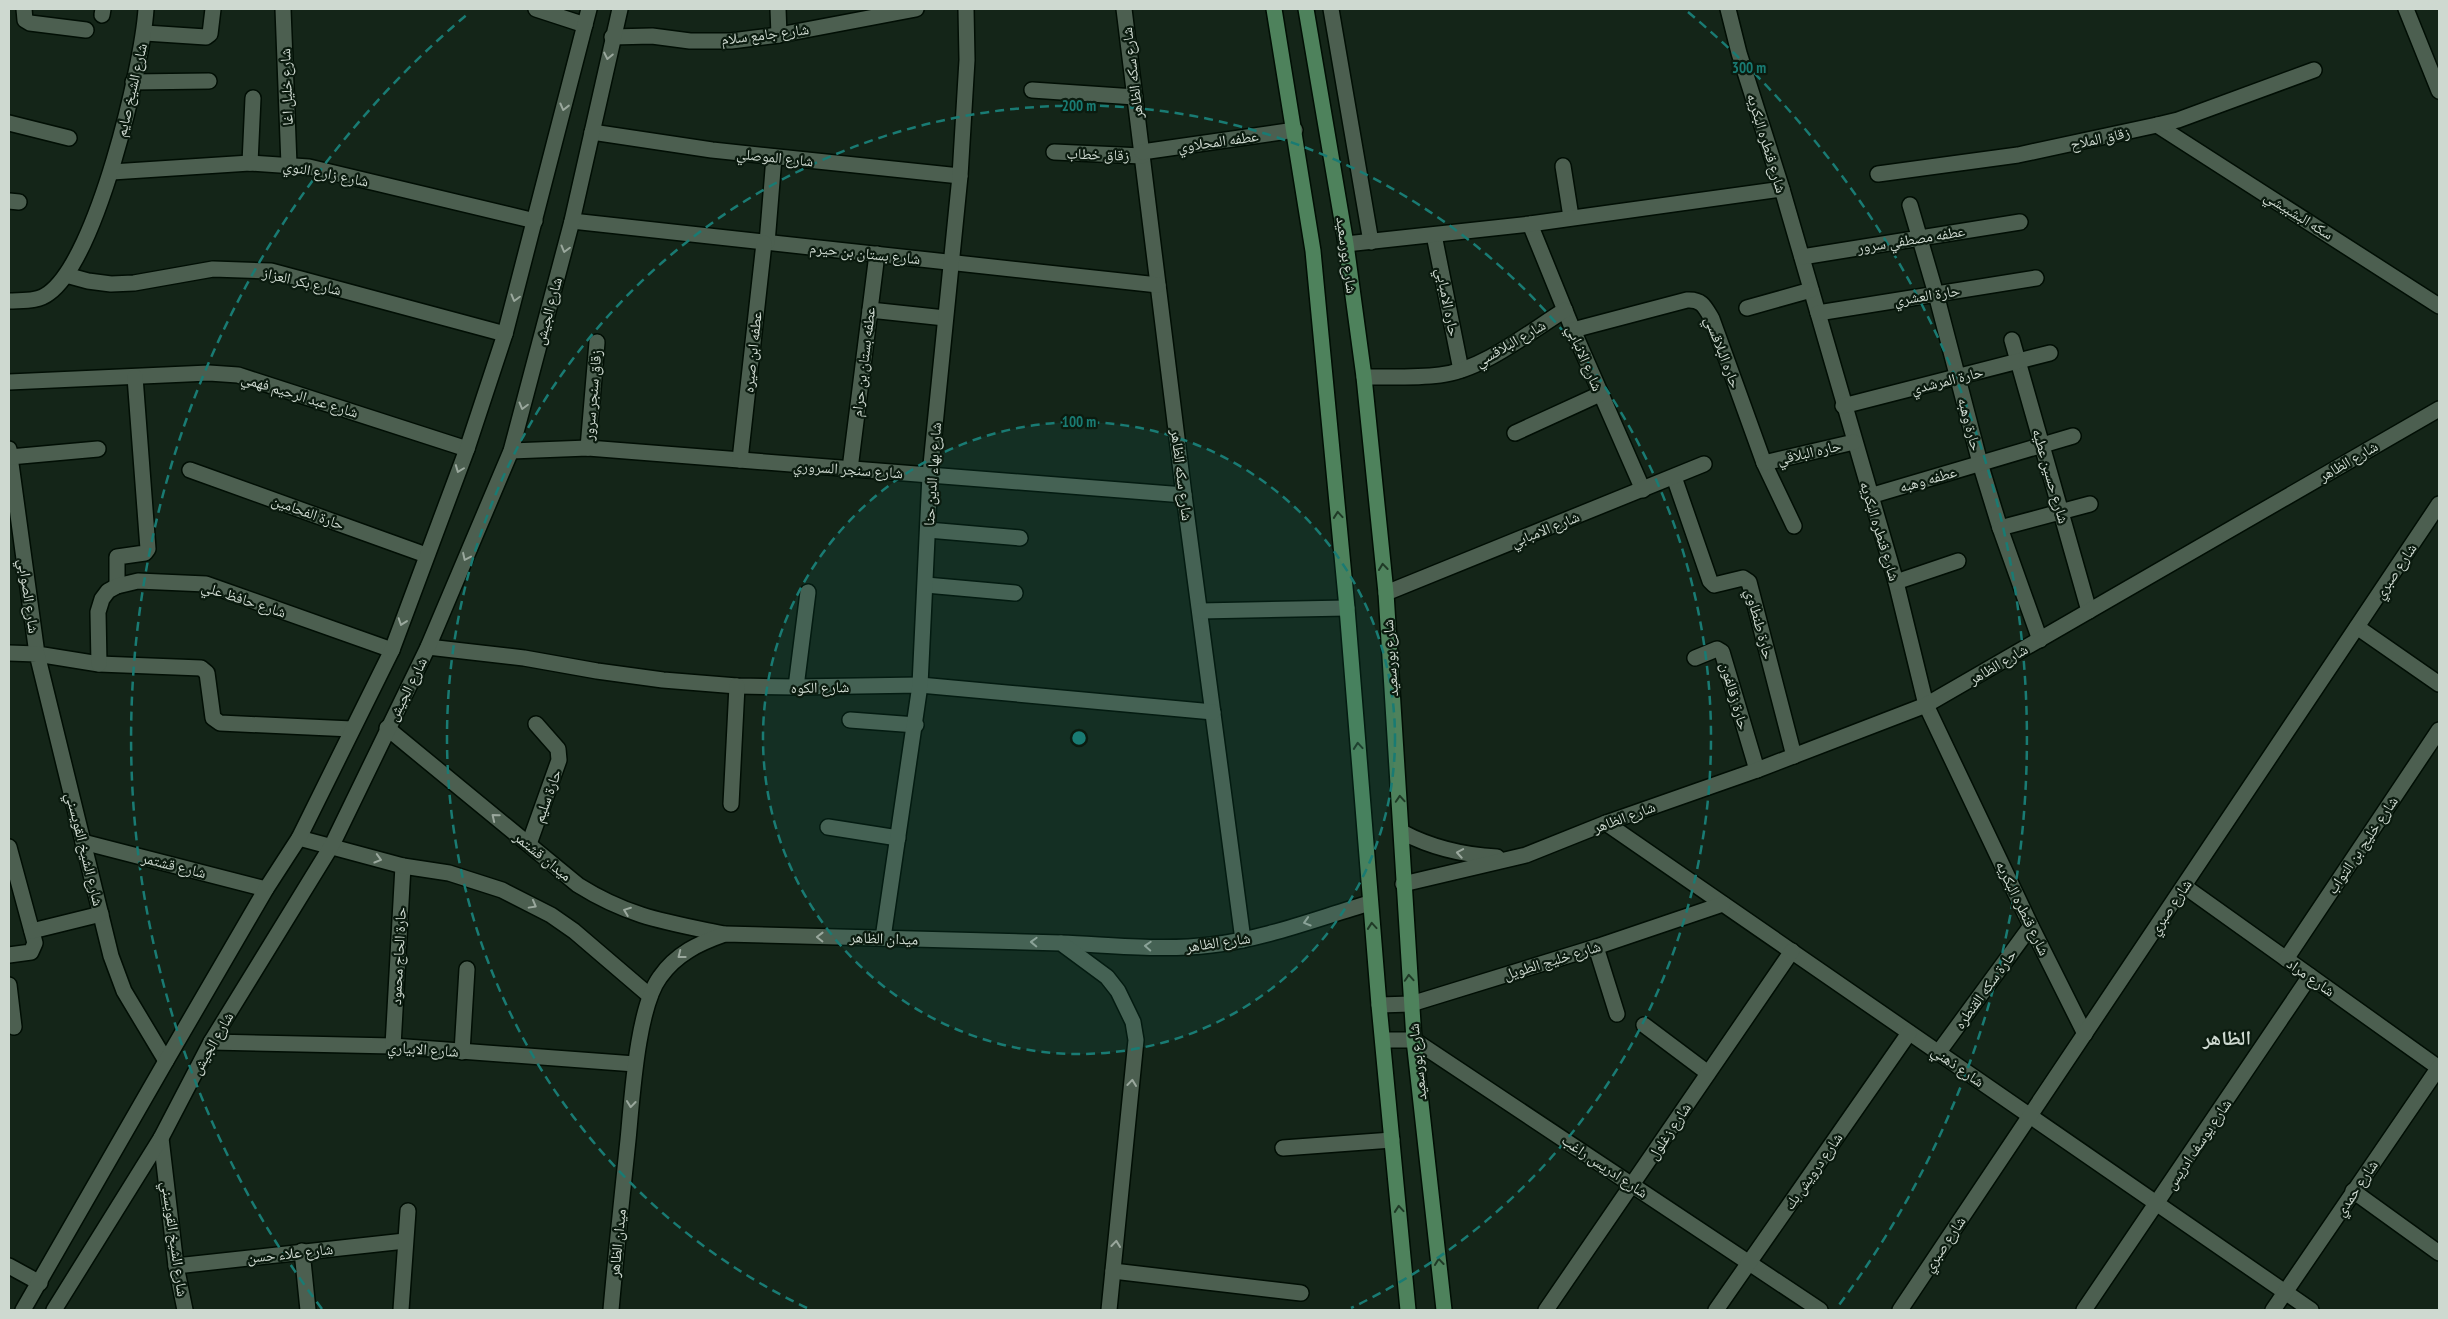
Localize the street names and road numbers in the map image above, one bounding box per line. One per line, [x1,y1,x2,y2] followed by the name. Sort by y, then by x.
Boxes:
[720,19,810,50] street label: شارع جامع سلام
[1117,26,1148,121] street label: شارع سكه الظاهر
[111,41,152,139] street label: شارع الشيخ صايم
[275,48,298,126] street label: شارع خليل اغا
[1742,91,1791,196] street label: شارع قنطره البكريه
[2068,122,2132,155] street label: زقاق الملاح
[1176,126,1260,159] street label: عطفه المحلاوي
[1066,143,1130,166] street label: زقاق خطاب
[735,144,815,173] street label: شارع الموصلي
[281,155,370,193] street label: شارع زارع النوي
[2259,186,2337,246] street label: سكه البشبيشي
[1331,215,1362,295] street label: شارع بورسعيد
[1855,221,1967,260] street label: عطفه مصطفي سرور
[809,238,921,269] street label: شارع بستان بن حيرم
[260,262,343,300] street label: شارع بكر العزاز
[1429,266,1464,339] street label: حاره الامبابي
[530,275,567,347] street label: شارع الجيش
[1893,280,1962,312] street label: حارة العشري
[847,306,880,418] street label: عطفه بستان بن حرام
[738,310,767,394] street label: عطفه ابن صيره
[1698,313,1746,392] street label: حاره البلاقسي
[1471,315,1550,373] street label: شارع البلاقسي
[1560,322,1607,395] street label: شارع الانبابي
[578,349,606,442] street label: زقاق سنجر سرور
[1909,362,1986,401] street label: حارة المرشدي
[238,368,361,425] street label: شارع عبد الرحيم فهمي
[1954,395,1986,453] street label: حارة وهبه
[919,421,946,526] street label: شارع بهاء الدين حنا
[2027,426,2074,526] street label: شارع حسين عطيه
[1166,427,1197,522] street label: شارع سكه الظاهر
[1775,435,1844,471] street label: حاره البلاقي
[2314,436,2382,487] street label: شارع الظاهر
[792,456,904,485] street label: شارع سنجر السروري
[1897,462,1959,496] street label: عطفه وهبه
[1855,479,1904,584] street label: شارع قنطره البكريه
[269,490,347,535] street label: حارة الفحامين
[1508,507,1583,554] street label: شارع الامبابي
[2369,539,2423,604] street label: شارع صبري
[12,557,44,635] street label: شارع الصوابي
[198,576,289,624] street label: شارع حافظ علي
[1739,587,1779,663] street label: حارة طنطاوي
[1378,619,1403,697] street label: شارع بورسعيد
[1964,639,2032,690] street label: شارع الظاهر
[383,654,432,725] street label: شارع الجيش
[1715,660,1754,733] street label: حارة زقالفون
[791,677,850,698] street label: شارع الكوه
[529,766,566,826] street label: حارة سليم
[59,790,108,909] street label: شارع الشيخ القويسني
[2322,792,2403,898] street label: شارع خليج بن التواب
[1589,797,1658,838] street label: شارع الظاهر
[509,826,576,886] street label: ميدان قشتمر
[139,848,208,883] street label: شارع قشتمر
[1991,857,2054,959] street label: شارع قنطره البكريه
[2144,875,2198,940] street label: شارع صبري
[386,906,411,1005] street label: حارة الحاج محمود
[848,927,919,950] street label: ميدان الظاهر
[1183,928,1252,957] street label: شارع الظاهر
[1501,936,1603,985] street label: شارع خليج الطويل
[1950,945,2020,1032] street label: حارة سكه القنطره
[2283,954,2339,1001] street label: شارع مراد
[186,1008,238,1078] street label: شارع الجيش
[1404,1022,1431,1101] street label: شارع بورسعيد
[387,1037,459,1064] street label: شارع الابياري
[1926,1041,1988,1093] street label: شارع ذهني
[2161,1095,2236,1193] street label: شارع يوسف ادريس
[1643,1099,1696,1164] street label: شارع زغلول
[1780,1129,1847,1214] street label: شارع درويش بك
[1558,1130,1652,1203] street label: شارع ادريس راغب
[2330,1156,2384,1221] street label: شارع حمدي
[155,1180,193,1298] street label: شارع الشيخ القويسني
[604,1208,631,1279] street label: ميدان الظاهر
[1918,1212,1972,1277] street label: شارع صبري
[246,1239,334,1268] street label: شارع علاء حسن

